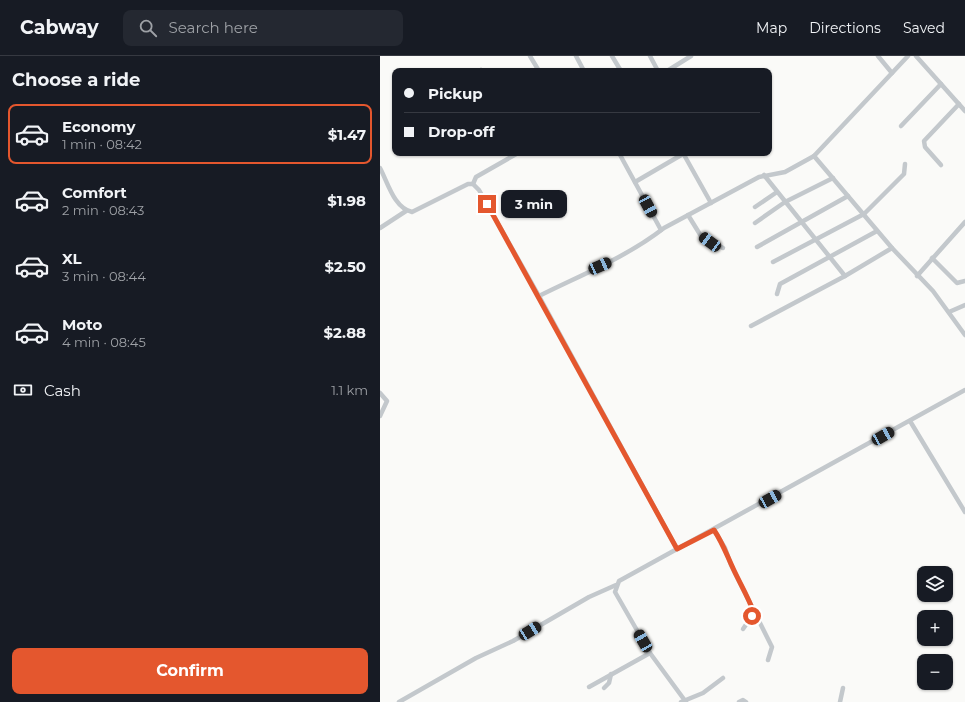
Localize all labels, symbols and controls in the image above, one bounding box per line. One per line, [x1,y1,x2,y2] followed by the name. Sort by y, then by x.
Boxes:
[123,10,403,46] search box
[20,16,99,39] text: Cabway
[137,17,159,39] icon: search
[169,18,258,37] text: Search here
[756,19,787,37] text: Map
[809,19,881,37] text: Directions
[903,19,945,37] text: Saved
[12,69,140,91] text: Choose a ride
[428,84,483,103] text: Pickup
[14,116,50,152] icon: car
[62,117,135,136] text: Economy
[428,122,495,141] text: Drop-off
[328,125,366,144] text: $1.47
[62,136,142,152] text: 1 min · 08:42
[14,182,50,218] icon: car
[62,183,127,202] text: Comfort
[501,190,567,218] callout: 3 min
[327,191,366,210] text: $1.98
[637,193,659,219] car
[478,195,496,213] route end
[515,196,553,212] text: 3 min
[62,202,144,218] text: 2 min · 08:43
[697,230,723,254] car
[14,248,50,284] icon: car
[62,249,81,268] text: XL
[587,256,613,276] car
[324,257,366,276] text: $2.50
[62,268,146,284] text: 3 min · 08:44
[14,314,50,350] icon: car
[62,315,102,334] text: Moto
[324,323,366,342] text: $2.88
[62,334,146,350] text: 4 min · 08:45
[12,379,34,401] icon: cash
[44,381,81,400] text: Cash
[331,382,368,398] text: 1.1 km
[870,425,896,447] car
[757,488,783,510] car
[917,566,953,690] map controls
[917,566,953,602] button: layers
[743,607,761,625] route start
[917,610,953,646] button: +
[517,620,543,642] car
[632,628,654,654] car
[12,648,368,694] button: Confirm
[917,654,953,690] button: −

